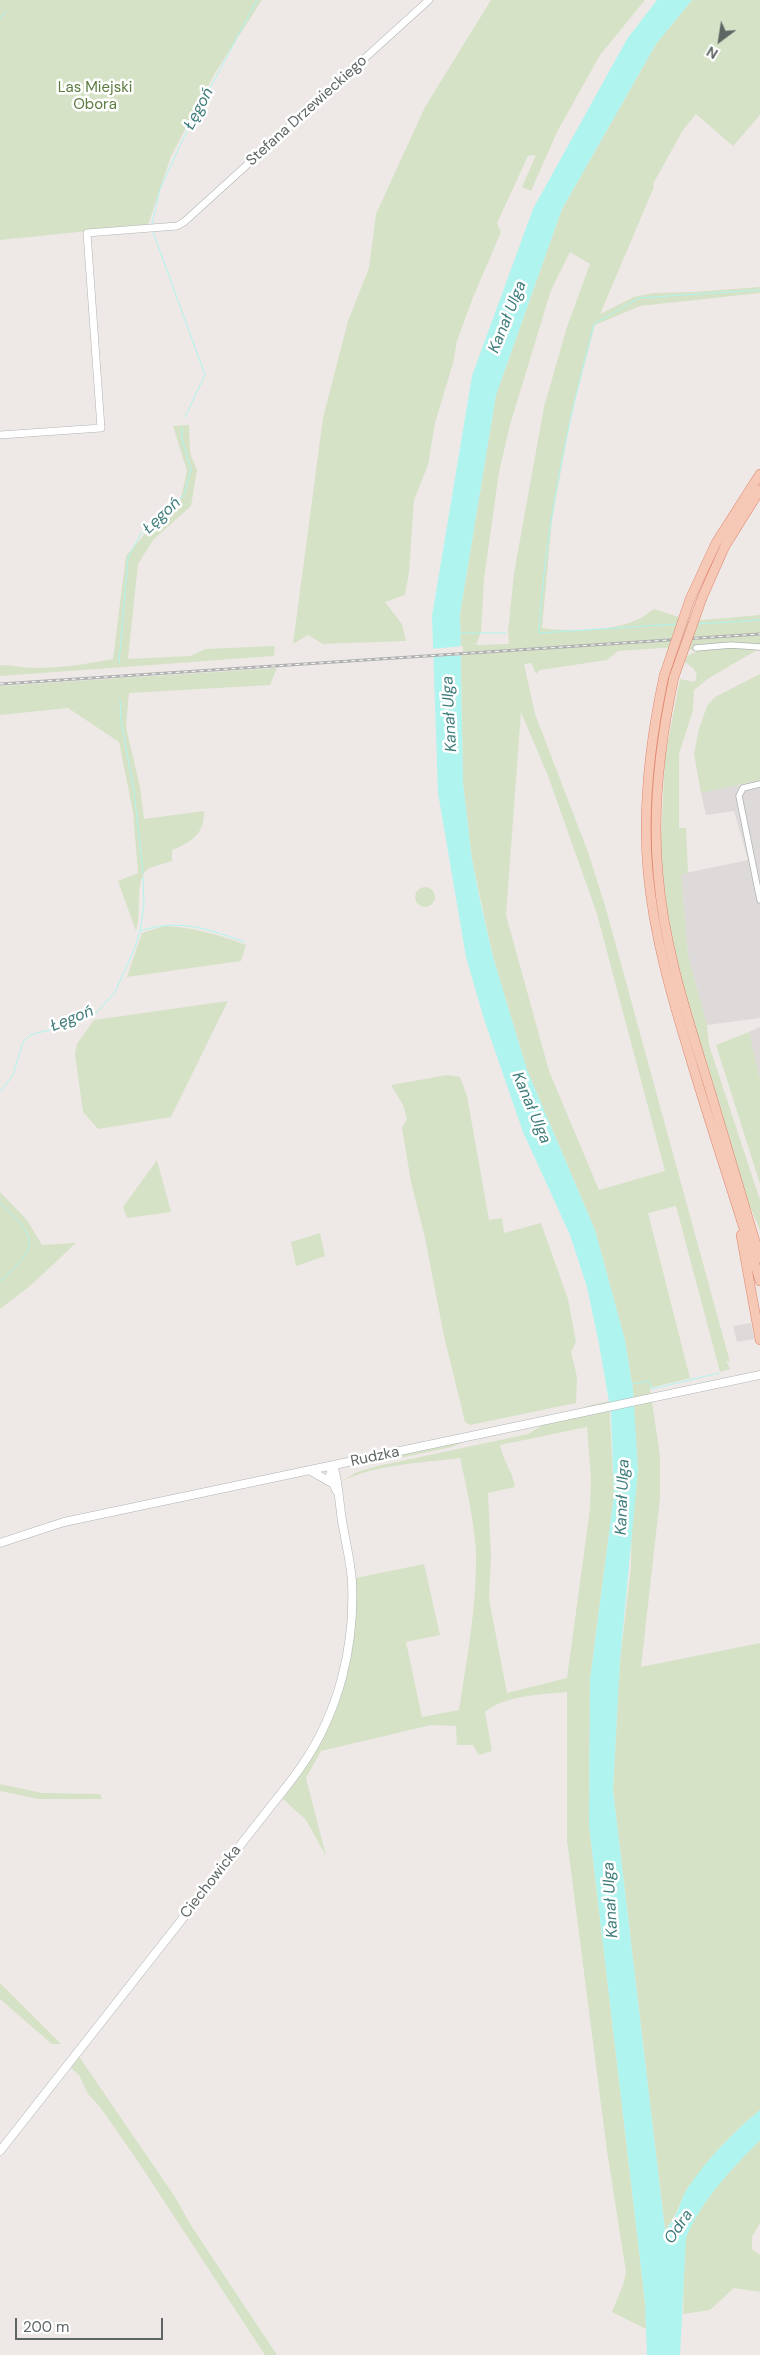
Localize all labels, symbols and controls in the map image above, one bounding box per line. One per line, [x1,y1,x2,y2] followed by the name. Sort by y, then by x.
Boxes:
[695,15,745,65] north arrow
[703,43,721,63] text: N
[243,52,371,170] street label: Stefana Drzewieckiego
[58,79,132,114] park label: Las Miejski Obora
[180,85,218,133] water label: Łęgoń
[485,278,531,356] water label: Kanał Ulga
[139,494,185,538] water label: Łęgoń
[438,675,462,753] water label: Kanał Ulga
[48,1002,96,1036] water label: Łęgoń
[507,1069,555,1147] water label: Kanał Ulga
[349,1443,401,1471] street label: Rudzka
[612,1459,634,1535] water label: Kanał Ulga
[177,1842,245,1922] street label: Ciechowicka
[599,1861,623,1939] water label: Kanał Ulga
[661,2206,697,2248] water label: Odra
[18,2308,165,2340] scale bar
[23,2317,69,2337] text: 200 m

